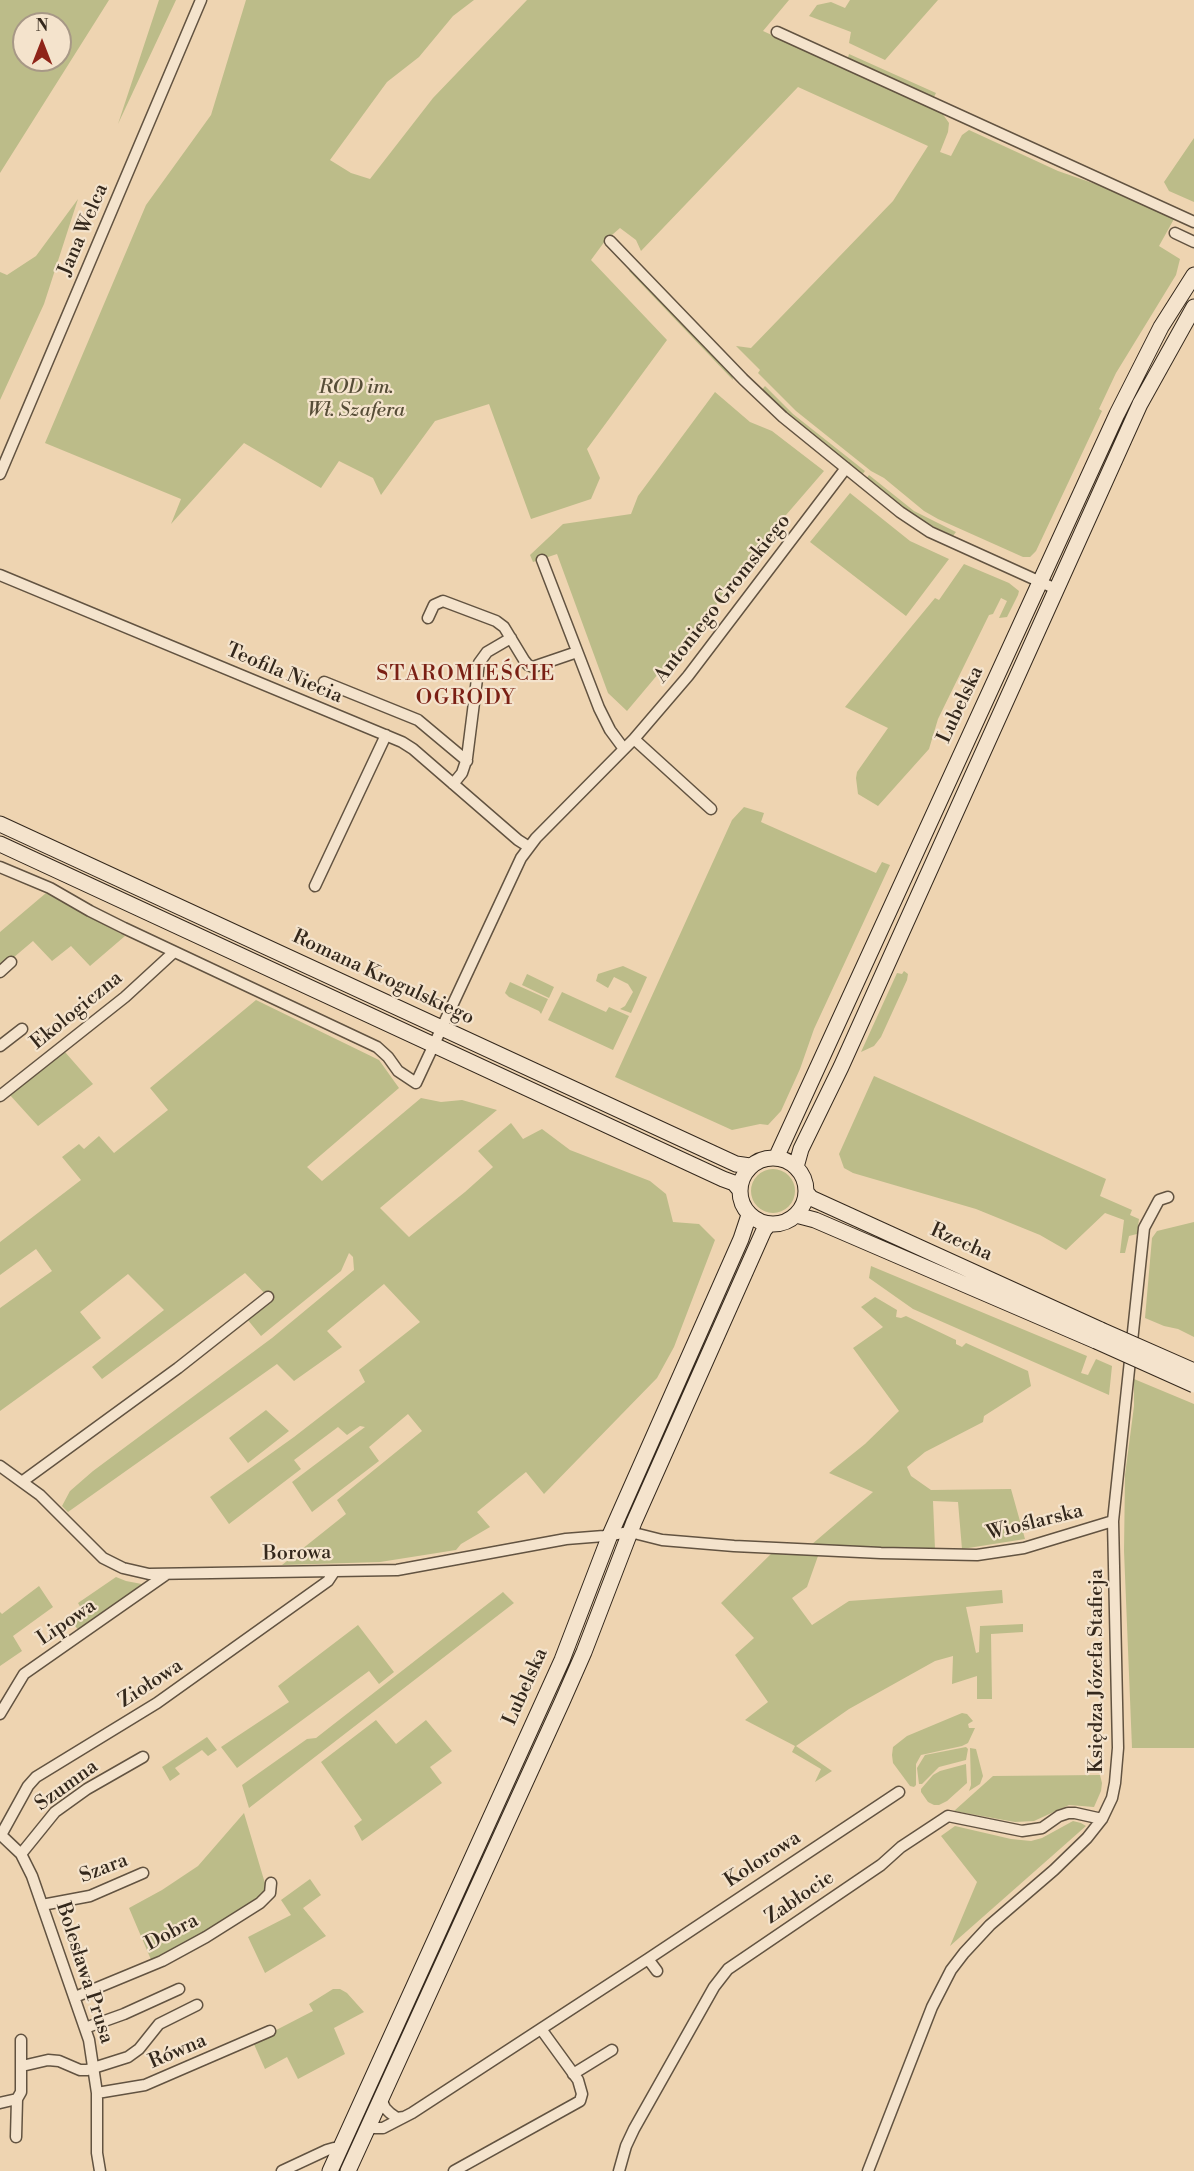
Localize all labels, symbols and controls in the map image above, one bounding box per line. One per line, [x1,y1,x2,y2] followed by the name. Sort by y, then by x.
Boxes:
[12,12,72,72] north arrow
[36,16,48,36] text: N
[54,180,114,280] street label: Jana Welca
[307,376,405,423] park label: ROD im. Wł. Szafera
[650,510,796,688] street label: Antoniego Gromskiego
[222,639,346,709] street label: Teofila Niecia
[376,662,556,712] district label: STAROMIEŚCIE OGRODY
[933,663,989,747] street label: Lubelska
[288,925,478,1031] street label: Romana Krogulskiego
[26,967,128,1055] street label: Ekologiczna
[926,1219,996,1267] street label: Rzecha
[984,1499,1086,1547] street label: Wioślarska
[262,1541,332,1567] street label: Borowa
[1085,1569,1109,1773] street label: Księdza Józefa Stafieja
[33,1595,101,1651] street label: Lipowa
[498,1645,554,1729] street label: Lubelska
[114,1654,188,1714] street label: Ziołowa
[31,1755,103,1817] street label: Szumna
[720,1826,806,1894] street label: Kolorowa
[76,1849,132,1889] street label: Szara
[761,1866,839,1930] street label: Zabłocie
[50,1899,118,2047] street label: Bolesława Prusa
[141,1909,203,1957] street label: Dobra
[146,2029,210,2075] street label: Równa

